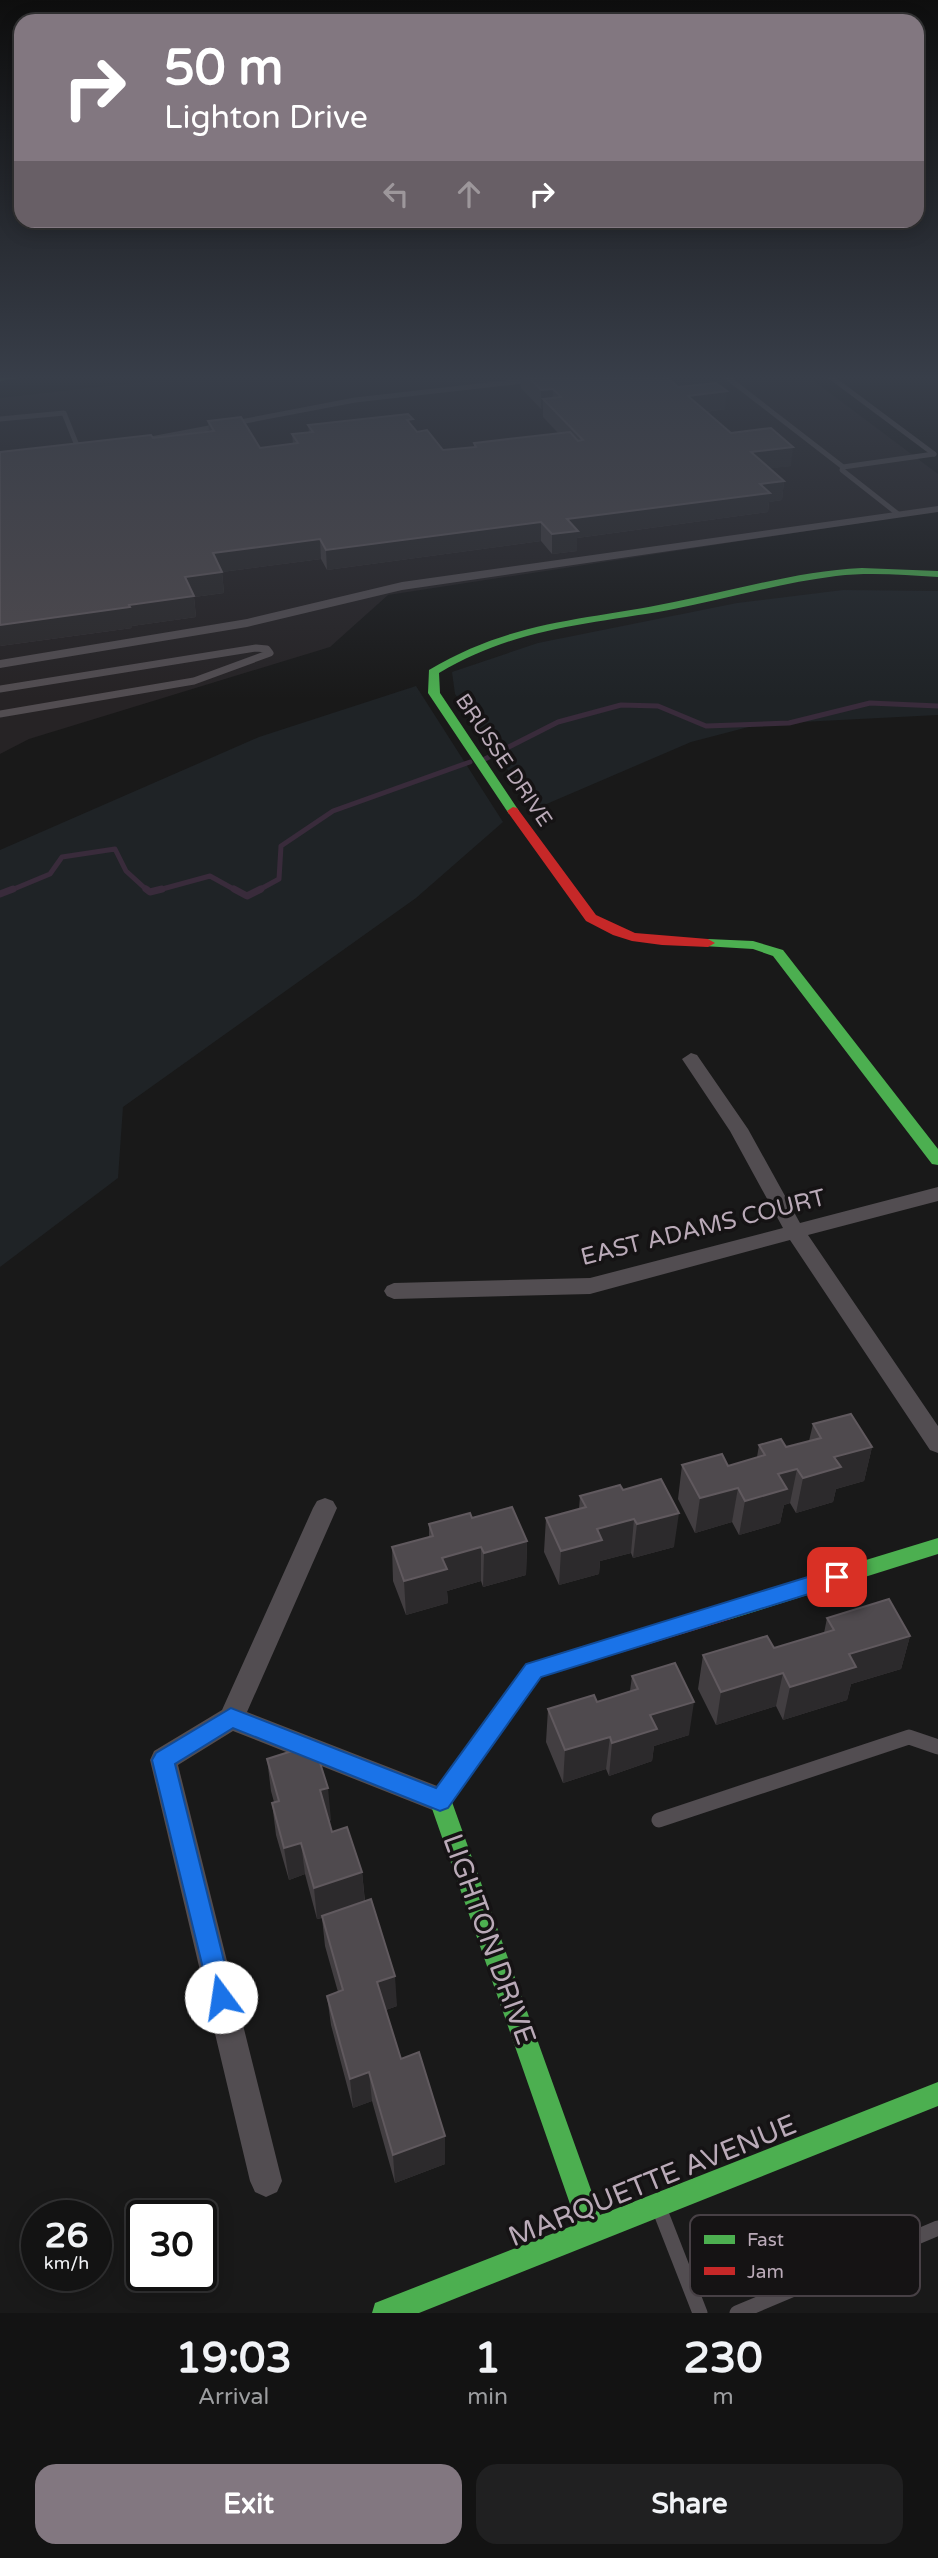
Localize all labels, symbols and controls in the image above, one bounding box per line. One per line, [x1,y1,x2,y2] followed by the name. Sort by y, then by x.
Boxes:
[164,39,283,98] text: 50 m
[49,42,140,133] icon: right
[164,99,368,137] text: Lighton Drive
[377,175,415,213] icon: left
[450,175,488,213] icon: ahead
[523,175,561,213] icon: right
[450,689,557,831] street label: BRUSSE DRIVE
[578,1183,829,1272] street label: EAST ADAMS COURT
[807,1547,867,1607] pin
[818,1558,856,1596] icon: arrive
[435,1829,543,2049] street label: LIGHTON DRIVE
[184,1960,258,2034] position arrow
[503,2108,801,2254] street label: MARQUETTE AVENUE
[126,2200,217,2291] speed limit sign: 30
[45,2215,88,2257] text: 26
[690,2215,920,2296] legend
[747,2229,784,2251] text: Fast
[44,2252,89,2274] text: km/h
[747,2261,784,2283] text: Jam
[175,2333,292,2384] text: 19:03
[474,2333,501,2384] text: 1
[683,2333,763,2384] text: 230
[198,2383,269,2411] text: Arrival
[467,2383,508,2411] text: min
[712,2383,734,2411] text: m
[35,2464,462,2544] button: Exit
[476,2464,903,2544] button: Share

